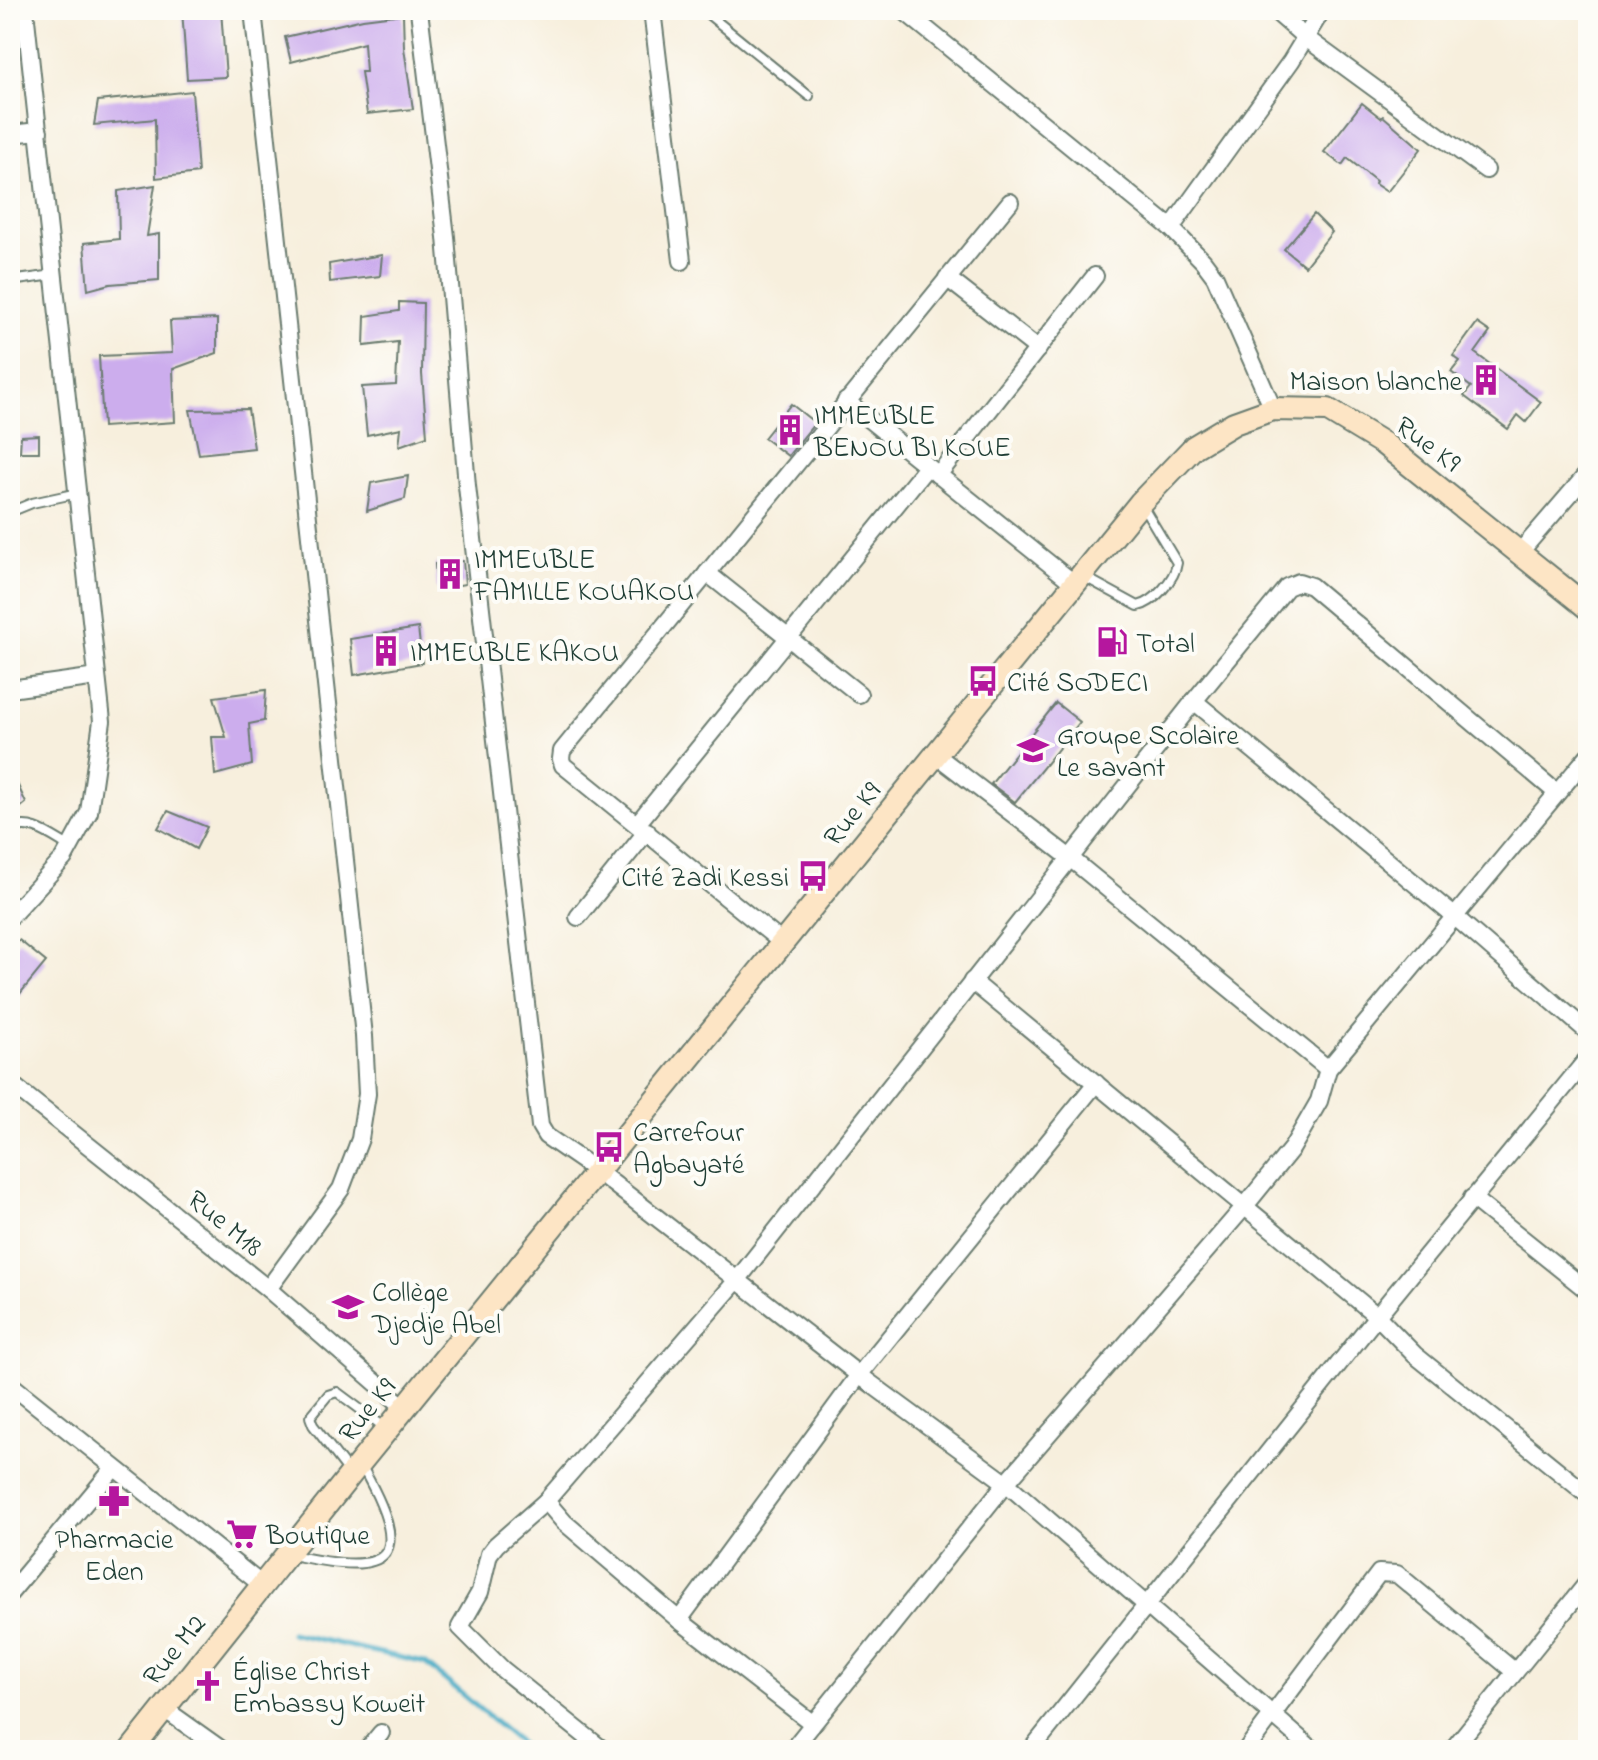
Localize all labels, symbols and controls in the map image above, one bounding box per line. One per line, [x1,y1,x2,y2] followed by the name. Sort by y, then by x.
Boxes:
[1289,363,1462,404] place label: Maison blanche
[1469,363,1503,397] building icon: Maison blanche
[813,397,1011,470] place label: IMMEUBLE BENOU BI KOUE
[1385,407,1469,484] street label: Rue K9
[773,413,807,447] building icon: IMMEUBLE BENOU BI KOUE
[473,541,694,614] place label: IMMEUBLE FAMILLE KOUAKOU
[433,557,467,591] building icon: IMMEUBLE FAMILLE KOUAKOU
[1095,625,1129,659] fuel station icon: Total
[1136,625,1195,666] place label: Total
[369,634,403,668] building icon: IMMEUBLE KAKOU
[410,634,619,675] place label: IMMEUBLE KAKOU
[966,664,1000,698] bus stop icon: Cité SODECI
[1007,664,1148,705] place label: Cité SODECI
[1057,717,1239,790] place label: Groupe Scolaire Le savant
[1016,733,1050,767] school or university icon: Groupe Scolaire Le savant
[815,774,893,856] street label: Rue K9
[621,859,789,900] place label: Cité Zadi Kessi
[796,859,830,893] bus stop icon: Cité Zadi Kessi
[633,1114,745,1187] place label: Carrefour Agbayaté
[592,1130,626,1164] bus stop icon: Carrefour Agbayaté
[177,1181,271,1268] street label: Rue M18
[371,1274,501,1347] place label: Collège Djedje Abel
[331,1290,365,1324] school or university icon: Collège Djedje Abel
[330,1370,408,1452] street label: Rue K9
[97,1484,131,1518] pharmacy icon: Pharmacie Eden
[225,1517,259,1551] supermarket icon: Boutique
[265,1517,370,1558] place label: Boutique
[55,1521,174,1594] place label: Pharmacie Eden
[134,1606,217,1696] street label: Rue M2
[232,1653,425,1726] place label: Église Christ Embassy Koweit
[191,1669,225,1703] church icon: Église Christ Embassy Koweit

